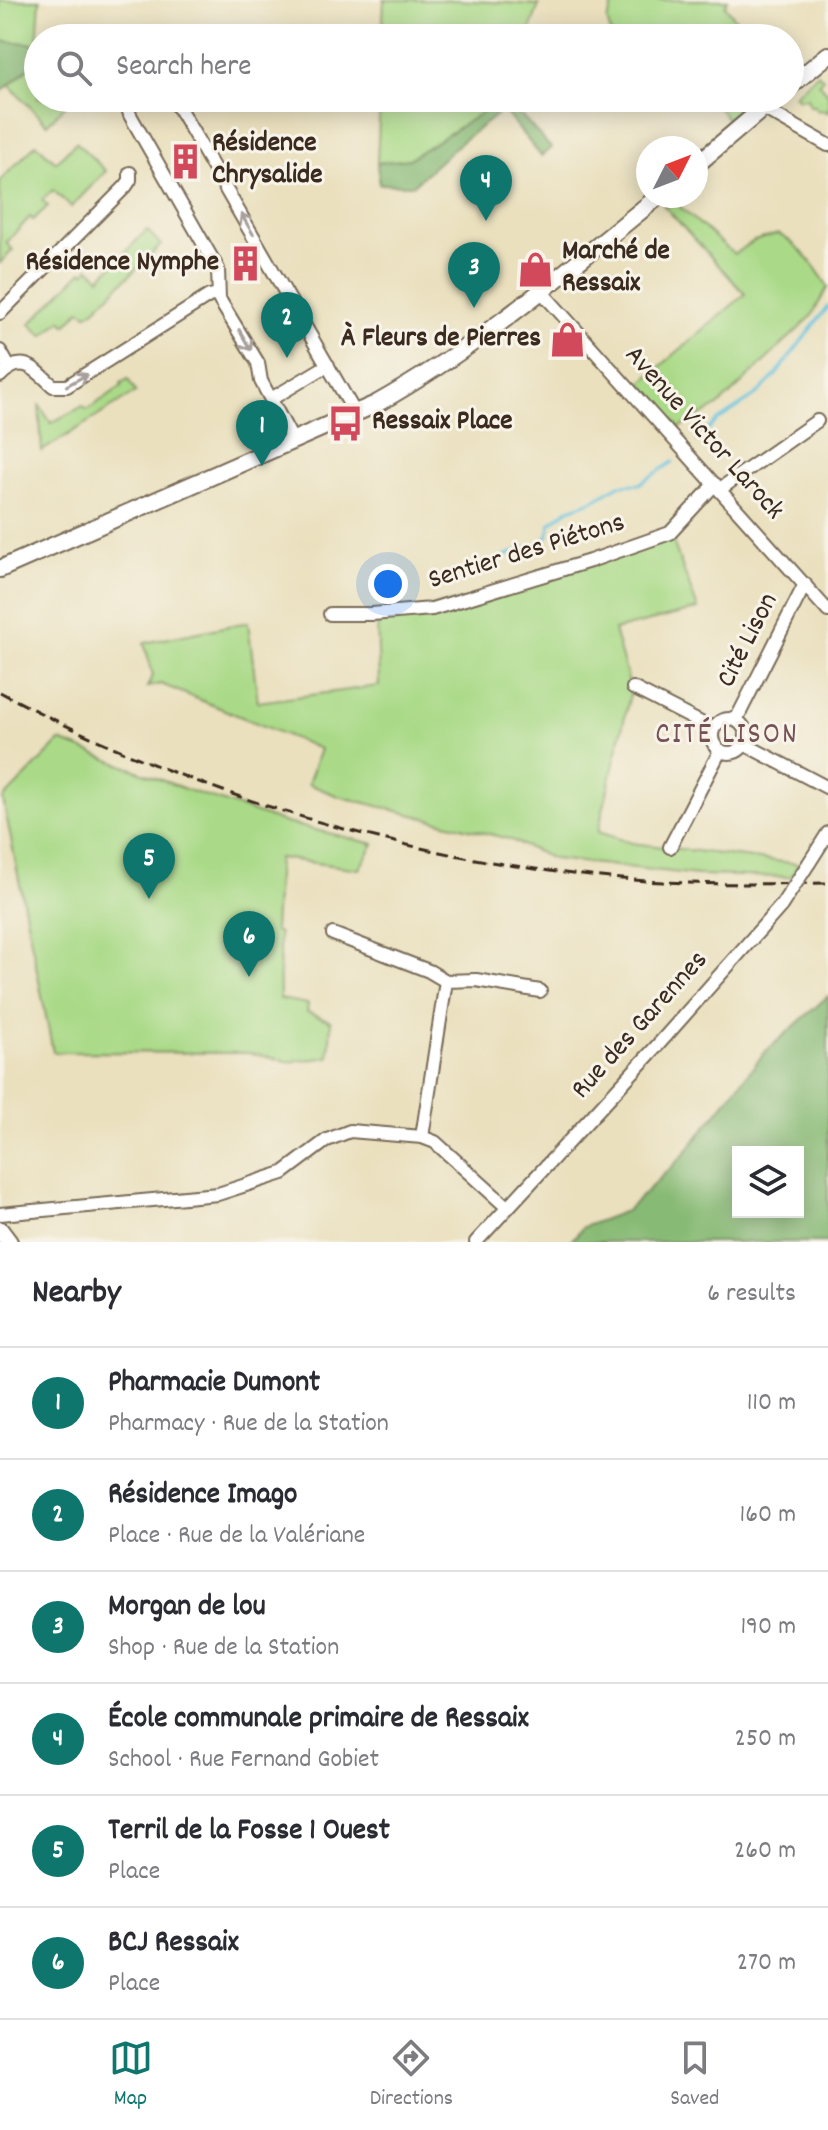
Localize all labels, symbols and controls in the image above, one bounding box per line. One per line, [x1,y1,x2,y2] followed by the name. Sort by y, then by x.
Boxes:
[24,24,804,112] search box
[52,46,96,90] icon: search
[116,47,252,90] text: Search here
[212,125,323,197] place label: Résidence Chrysalide
[636,136,708,208] north arrow
[167,142,205,180] building icon: Résidence Chrysalide
[460,155,512,221] pin: 4
[239,213,255,236] one-way arrow
[562,233,670,305] place label: Marché de Ressaix
[448,242,500,308] pin: 3
[26,244,219,284] place label: Résidence Nymphe
[226,245,264,283] building icon: Résidence Nymphe
[517,250,555,288] shop icon: Marché de Ressaix
[261,292,313,358] pin: 2
[341,320,541,360] place label: À Fleurs de Pierres
[548,321,586,359] shop icon: À Fleurs de Pierres
[237,328,253,351] one-way arrow
[614,338,792,530] street label: Avenue Victor Larock
[65,371,88,387] one-way arrow
[236,400,288,466] pin: 1
[372,403,513,443] place label: Ressaix Place
[327,404,365,442] bus stop icon: Ressaix Place
[424,504,630,602] street label: Sentier des Piétons
[368,564,408,604] your location
[708,587,790,695] street label: Cité Lison
[655,715,799,758] district label: CITÉ LISON
[123,833,175,899] pin: 5
[223,911,275,977] pin: 6
[563,943,719,1109] street label: Rue des Garennes
[732,1146,804,1218] map controls
[732,1146,804,1218] button: layers
[32,1270,121,1319] text: Nearby
[707,1276,796,1313] text: 6 results
[108,1363,320,1406] text: Pharmacie Dumont
[55,1385,61,1422] text: 1
[747,1385,796,1422] text: 110 m
[108,1406,389,1443] text: Pharmacy · Rue de la Station
[108,1475,297,1518] text: Résidence Imago
[52,1497,64,1534] text: 2
[740,1497,796,1534] text: 160 m
[108,1518,365,1555] text: Place · Rue de la Valériane
[108,1587,266,1630] text: Morgan de lou
[52,1609,64,1646] text: 3
[740,1609,796,1646] text: 190 m
[108,1630,339,1667] text: Shop · Rue de la Station
[108,1699,529,1742] text: École communale primaire de Ressaix
[53,1721,63,1758] text: 4
[735,1721,796,1758] text: 250 m
[108,1742,379,1779] text: School · Rue Fernand Gobiet
[108,1811,390,1854] text: Terril de la Fosse 1 Ouest
[52,1833,64,1870] text: 5
[734,1833,796,1870] text: 260 m
[108,1854,160,1891] text: Place
[108,1923,239,1966] text: BCJ Ressaix
[52,1945,64,1982] text: 6
[737,1945,796,1982] text: 270 m
[108,1966,160,2003] text: Place
[109,2036,153,2115] tab: Map
[370,2036,453,2115] tab: Directions
[670,2036,719,2115] tab: Saved

